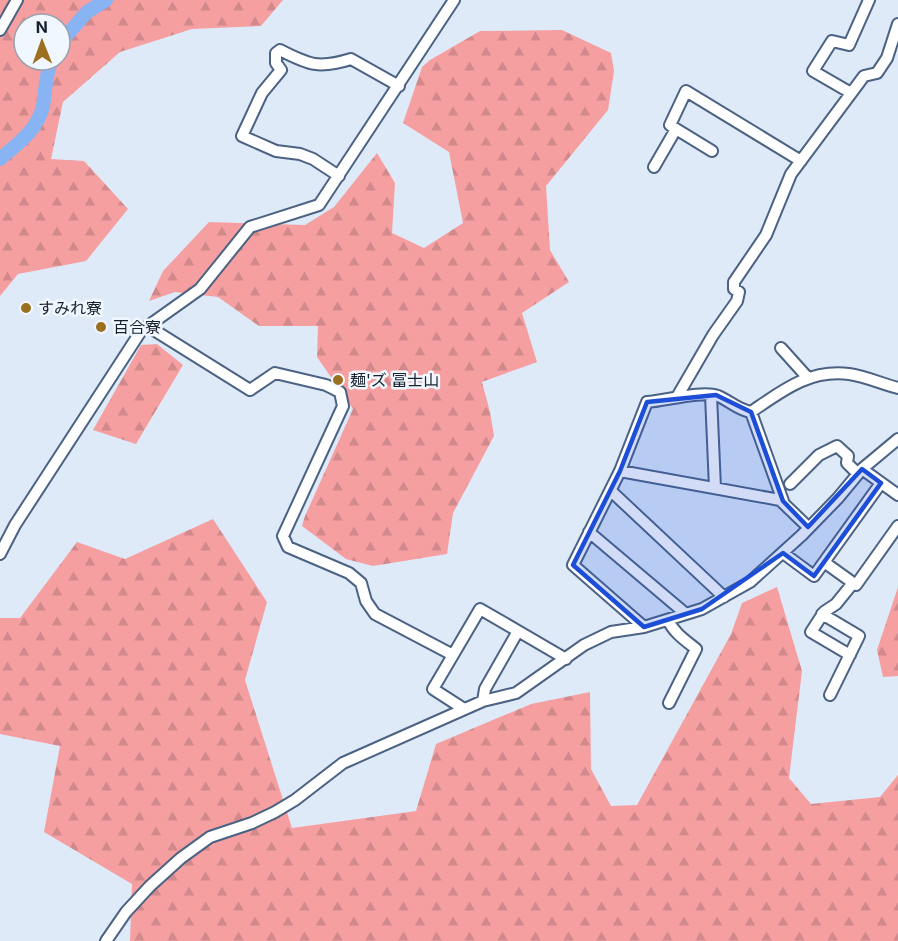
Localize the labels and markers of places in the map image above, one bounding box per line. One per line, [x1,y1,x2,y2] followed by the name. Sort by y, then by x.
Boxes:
[38,298,102,318] place label: すみれ寮
[19,301,33,315] marker: すみれ寮
[113,317,161,337] place label: 百合寮
[94,320,108,334] marker: 百合寮
[350,370,439,390] place label: 麺'ズ 冨士山
[331,373,345,387] marker: 麺'ズ 冨士山

